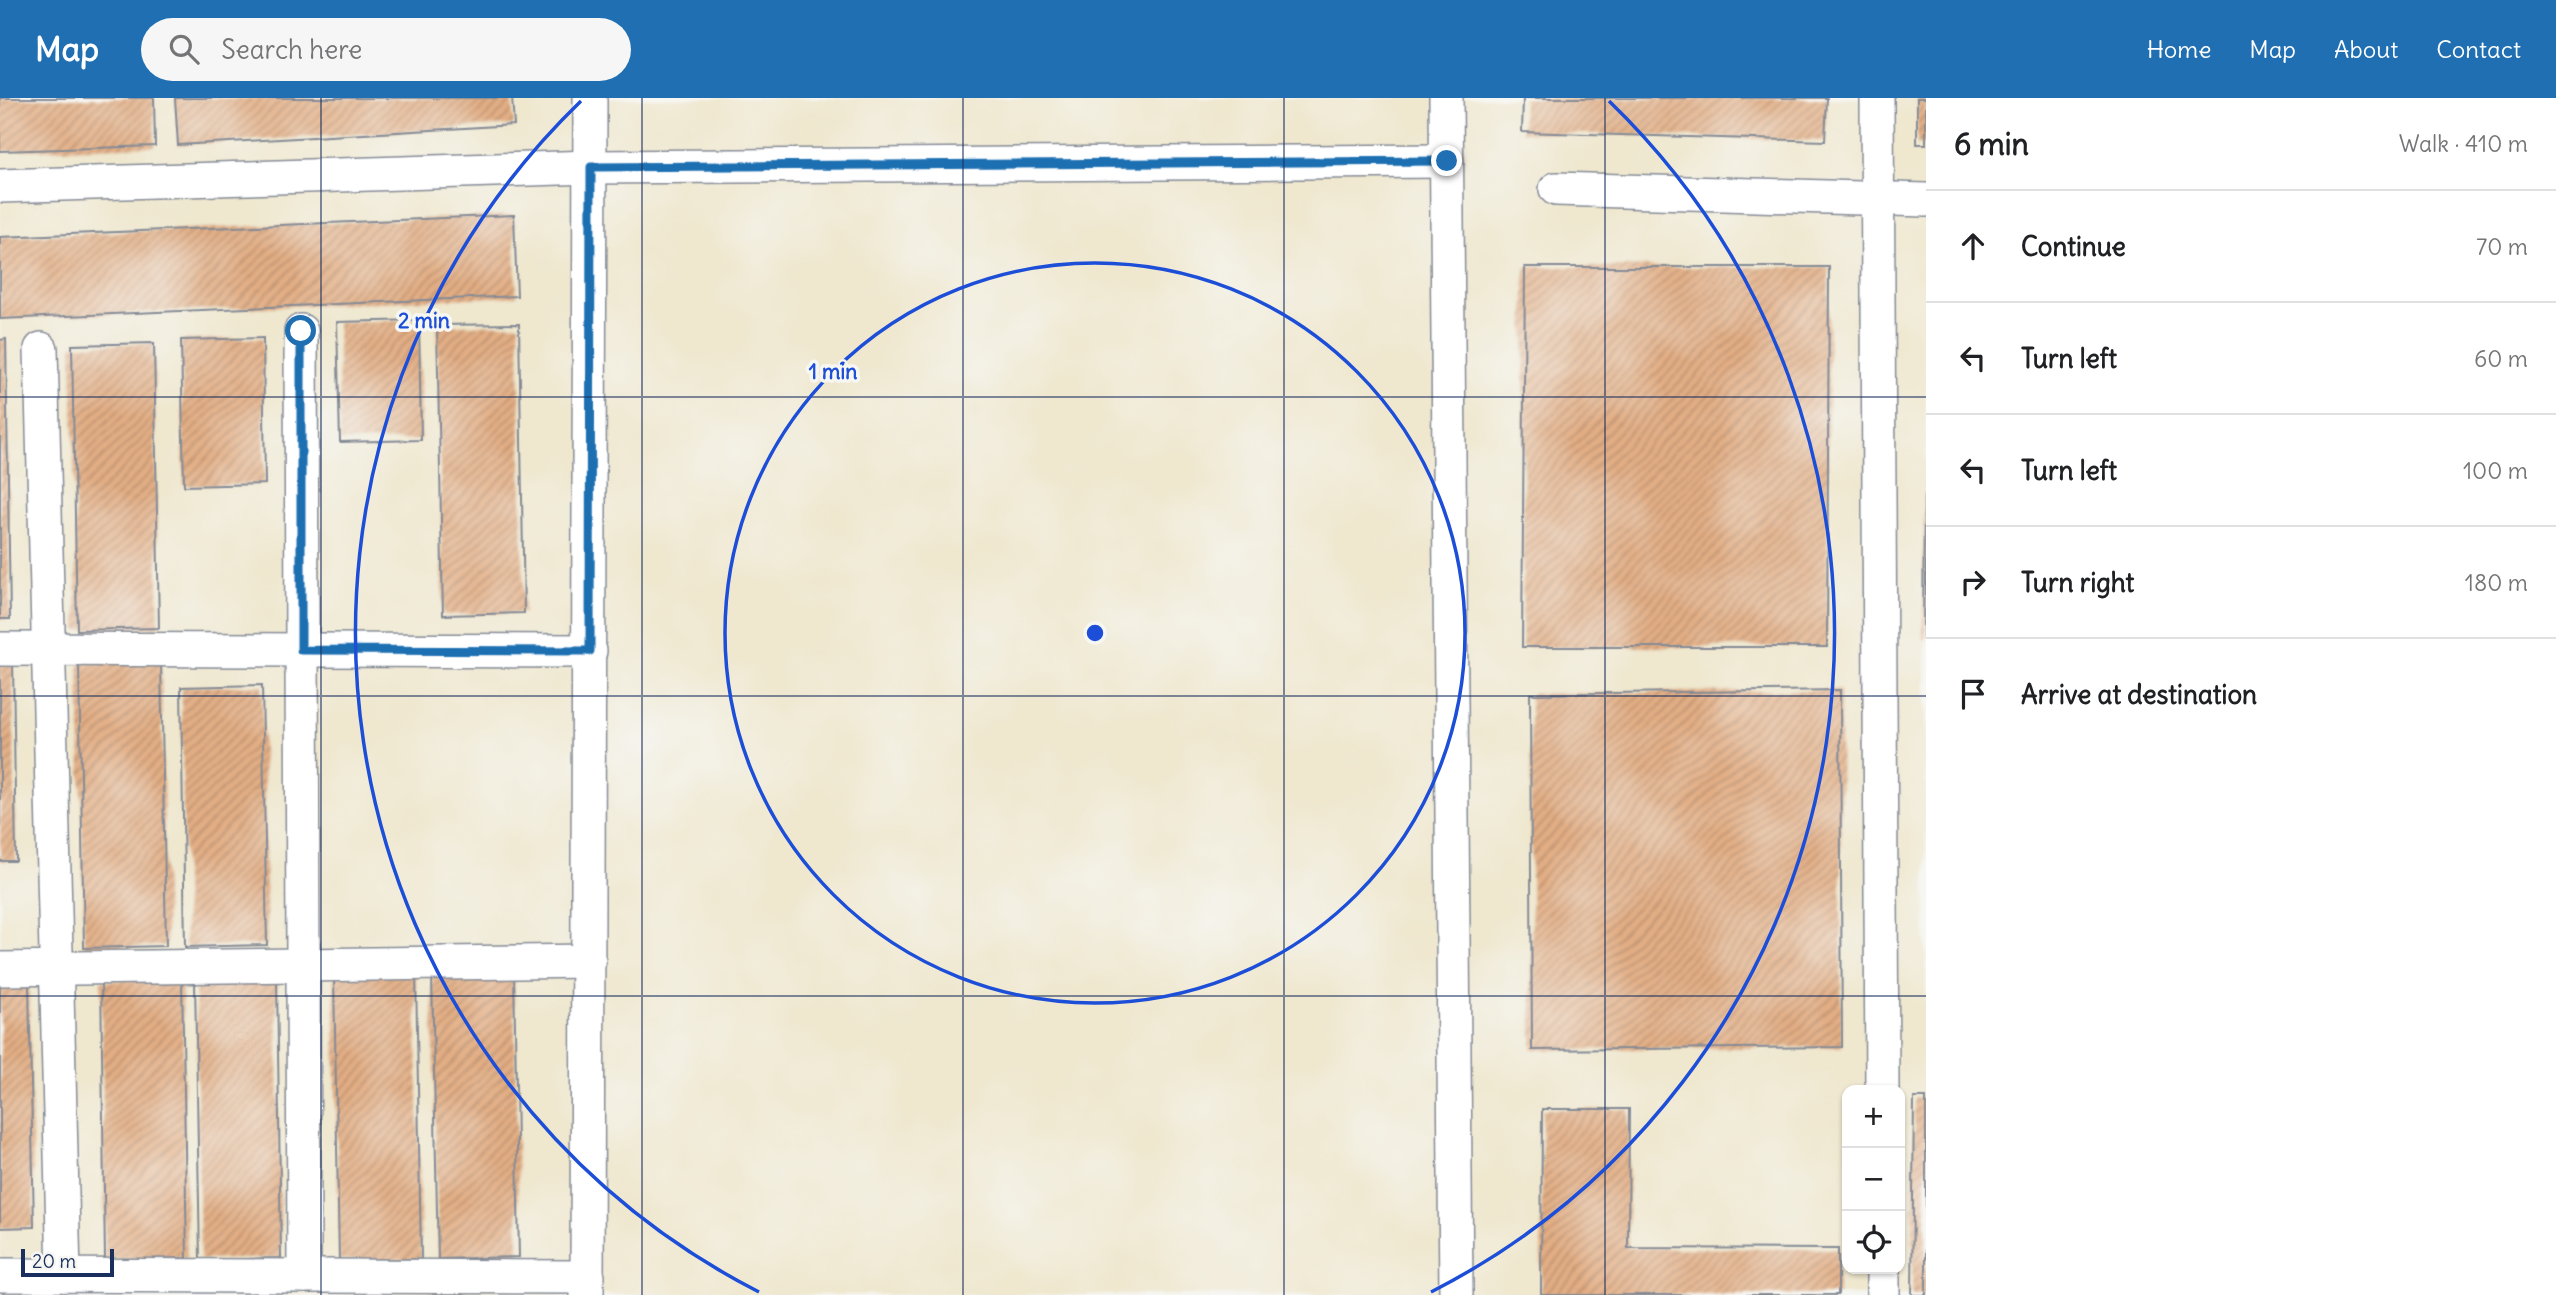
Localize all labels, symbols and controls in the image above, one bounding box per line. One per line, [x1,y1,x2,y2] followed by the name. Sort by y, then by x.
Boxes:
[141,18,631,81] search box
[35,28,99,70] text: Map
[165,30,203,68] icon: search
[221,33,362,66] text: Search here
[2147,34,2211,64] text: Home
[2249,34,2296,64] text: Map
[2334,34,2398,64] text: About
[2436,34,2521,64] text: Contact
[1954,125,2029,163] text: 6 min
[2399,129,2528,158] text: Walk · 410 m
[1431,145,1462,176] route end
[1954,227,1992,265] icon: ahead
[2021,230,2126,263] text: Continue
[2476,232,2528,261] text: 70 m
[398,307,450,334] text: 2 min
[285,315,316,346] route start
[1954,339,1992,377] icon: left
[2021,342,2117,375] text: Turn left
[2474,344,2528,373] text: 60 m
[809,358,857,385] text: 1 min
[1954,451,1992,489] icon: left
[2021,454,2117,487] text: Turn left
[2463,456,2528,485] text: 100 m
[1954,563,1992,601] icon: right
[2021,566,2134,599] text: Turn right
[2465,568,2528,597] text: 180 m
[1083,621,1107,645] centre of rings
[1954,675,1992,713] icon: arrive
[2021,678,2257,711] text: Arrive at destination
[1842,1085,1905,1274] map controls
[1842,1085,1905,1148] button: +
[1842,1148,1905,1211] button: −
[1842,1211,1905,1274] button: locate
[21,1246,114,1278] scale bar
[32,1249,76,1273] text: 20 m

